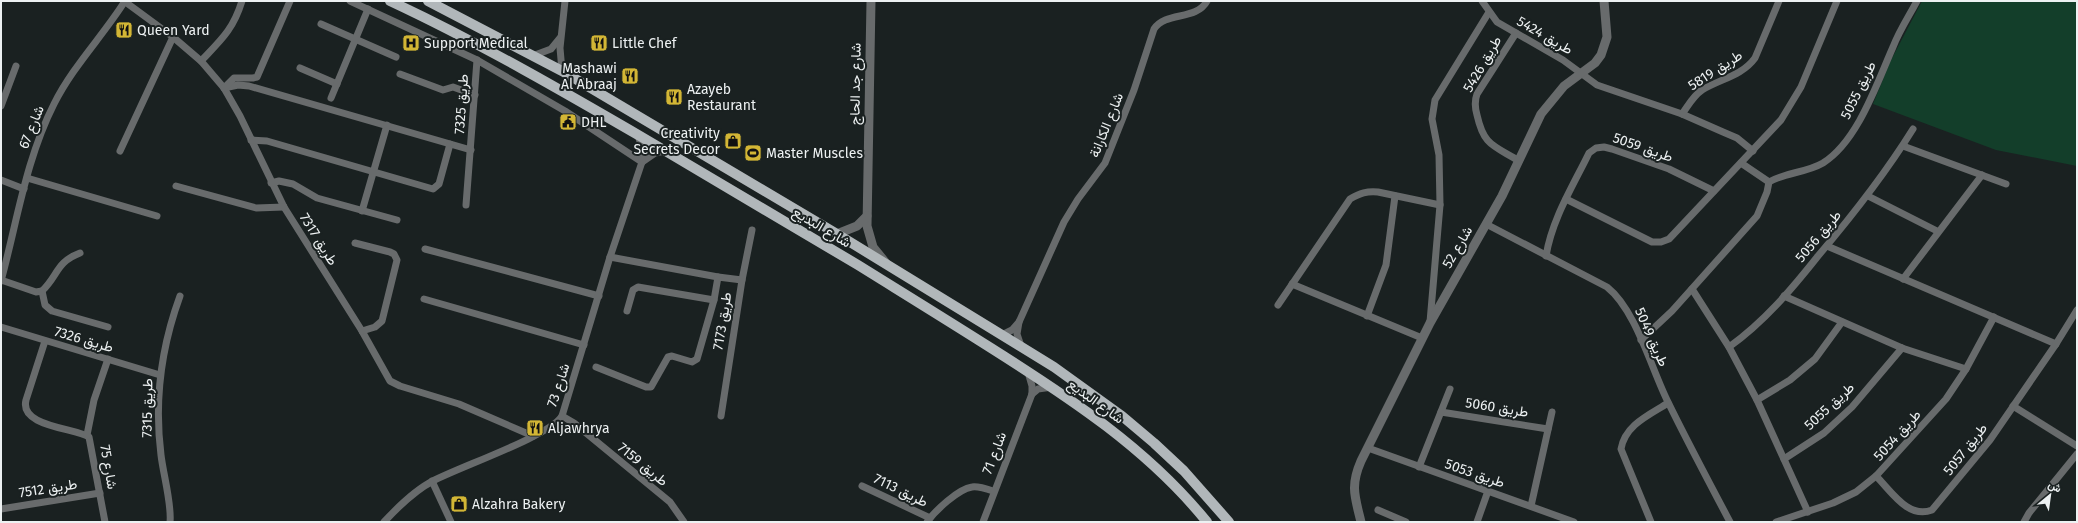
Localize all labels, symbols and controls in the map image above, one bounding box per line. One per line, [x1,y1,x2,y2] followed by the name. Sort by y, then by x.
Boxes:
[1514,13,1576,58] street label: طريق 5424
[114,20,134,40] restaurant icon: Queen Yard
[137,22,210,39] place label: Queen Yard
[401,33,421,53] hospital icon: Support Medical
[589,33,609,53] restaurant icon: Little Chef
[1460,33,1505,95] street label: طريق 5426
[424,35,528,52] place label: Support Medical
[612,35,678,52] place label: Little Chef
[846,43,867,125] street label: شارع جد الحاج
[1685,47,1746,94] street label: طريق 5819
[1837,59,1880,122] street label: طريق 5055
[561,60,617,93] place label: Mashawi Al Abraaj
[620,66,640,86] restaurant icon: Mashawi Al Abraaj
[451,73,472,135] street label: طريق 7325
[687,81,757,114] place label: Azayeb Restaurant
[664,87,684,107] restaurant icon: Azayeb Restaurant
[1086,90,1129,161] street label: شارع الكارانة
[15,103,50,152] street label: شارع 67
[558,112,578,132] public building icon: DHL
[581,114,607,131] place label: DHL
[633,125,721,158] place label: Creativity Secrets Decor
[1611,129,1675,166] street label: طريق 5059
[723,131,743,151] shop icon: Creativity Secrets Decor
[743,143,763,163] sports icon: Master Muscles
[766,145,863,162] place label: Master Muscles
[788,203,854,253] street label: شارع البديع
[1792,207,1845,266] street label: طريق 5056
[296,210,341,269] street label: طريق 7317
[1439,223,1478,272] street label: شارع 52
[710,291,735,351] street label: طريق 7173
[1631,305,1672,369] street label: طريق 5049
[52,323,115,356] street label: طريق 7326
[543,361,575,410] street label: شارع 73
[1063,375,1127,429] street label: شارع البديع
[138,378,157,438] street label: طريق 7315
[1801,379,1858,434] street label: طريق 5055
[1464,394,1530,421] street label: طريق 5060
[1870,406,1925,464] street label: طريق 5054
[525,418,545,438] restaurant icon: Aljawhrya
[548,420,610,437] place label: Aljawhrya
[1940,420,1991,479] street label: طريق 5057
[979,430,1012,477] street label: شارع 71
[614,439,671,490] street label: طريق 7159
[94,443,121,491] street label: شارع 75
[1443,455,1507,492] street label: طريق 5053
[871,470,931,511] street label: طريق 7113
[2030,475,2070,515] north arrow
[18,476,78,501] street label: طريق 7512
[2046,478,2064,496] text: ش
[449,494,469,514] shop icon: Alzahra Bakery
[472,496,565,513] place label: Alzahra Bakery

